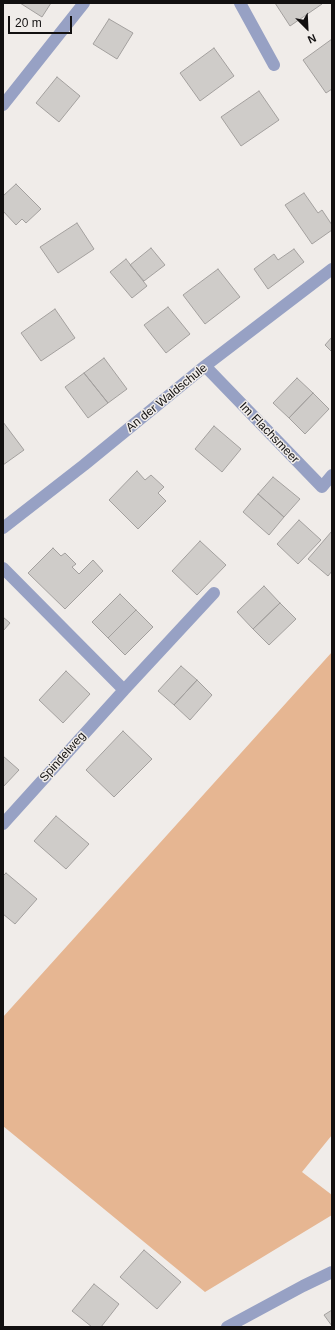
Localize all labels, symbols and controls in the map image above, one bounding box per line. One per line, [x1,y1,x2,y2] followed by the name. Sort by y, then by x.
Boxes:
[10,8,74,34] scale bar
[287,8,327,48] north arrow
[15,16,42,30] text: 20 m
[306,32,318,46] text: N
[124,361,210,435] street label: An der Waldschule
[236,399,302,467] street label: Im Flachsmeer
[37,729,89,785] street label: Spindelweg

